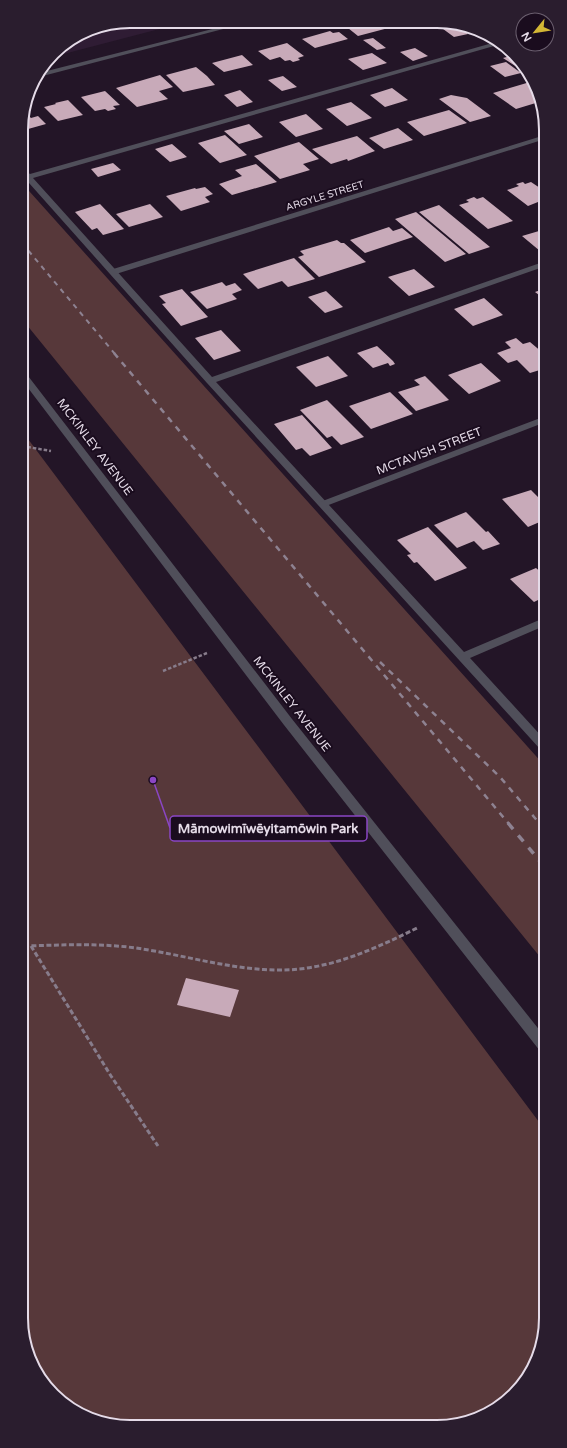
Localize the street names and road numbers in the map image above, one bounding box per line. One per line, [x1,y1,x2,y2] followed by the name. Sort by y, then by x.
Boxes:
[284,178,366,214] street label: ARGYLE STREET
[54,396,136,498] street label: MCKINLEY AVENUE
[374,424,484,478] street label: MCTAVISH STREET
[250,654,334,755] street label: MCKINLEY AVENUE

